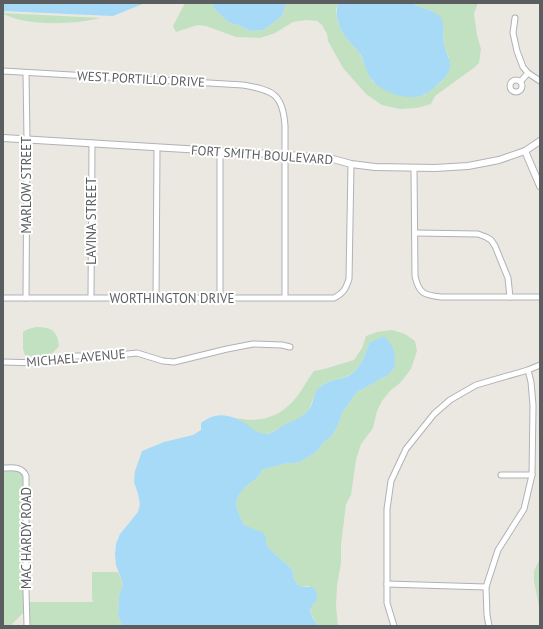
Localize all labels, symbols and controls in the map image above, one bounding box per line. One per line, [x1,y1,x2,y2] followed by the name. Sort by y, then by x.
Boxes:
[77,67,205,91] street label: WEST PORTILLO DRIVE
[18,136,35,234] street label: MARLOW STREET
[190,142,334,168] street label: FORT SMITH BOULEVARD
[83,177,100,265] street label: LAVINA STREET
[110,290,234,307] street label: WORTHINGTON DRIVE
[26,345,126,371] street label: MICHAEL AVENUE
[18,487,35,589] street label: MAC HARDY ROAD

